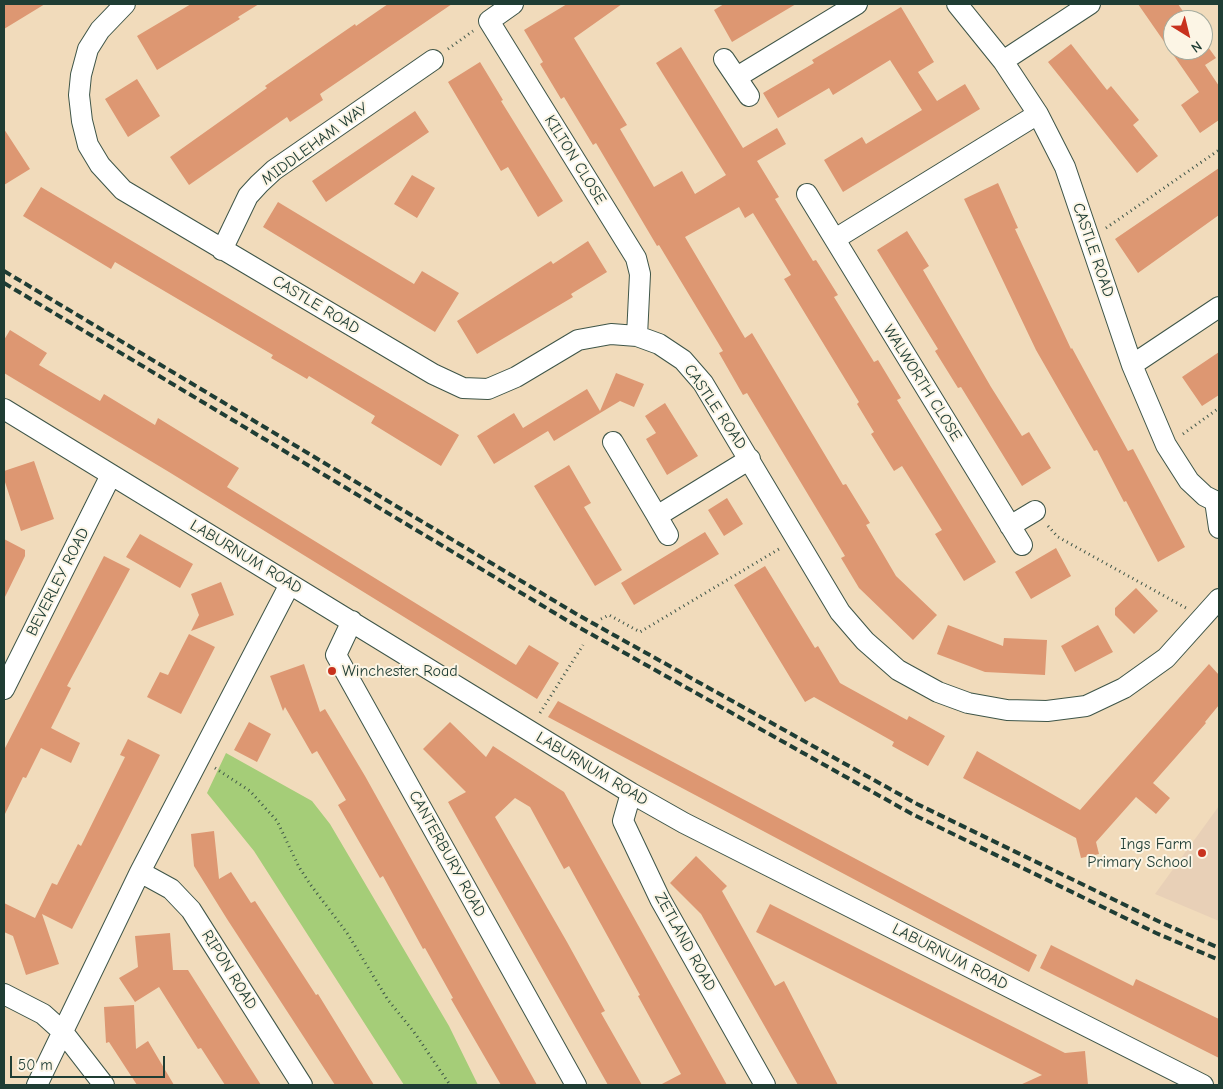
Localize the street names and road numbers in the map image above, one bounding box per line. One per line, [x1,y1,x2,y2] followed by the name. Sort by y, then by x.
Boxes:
[258,99,372,189] street label: MIDDLEHAM WAY
[540,112,610,208] street label: KILTON CLOSE
[1068,200,1118,300] street label: CASTLE ROAD
[269,271,363,339] street label: CASTLE ROAD
[878,321,966,445] street label: WALWORTH CLOSE
[680,361,750,453] street label: CASTLE ROAD
[186,516,306,598] street label: LABURNUM ROAD
[22,525,94,639] street label: BEVERLEY ROAD
[532,728,652,810] street label: LABURNUM ROAD
[404,787,490,921] street label: CANTERBURY ROAD
[650,889,720,995] street label: ZETLAND ROAD
[889,920,1011,994] street label: LABURNUM ROAD
[197,927,261,1013] street label: RIPON ROAD

